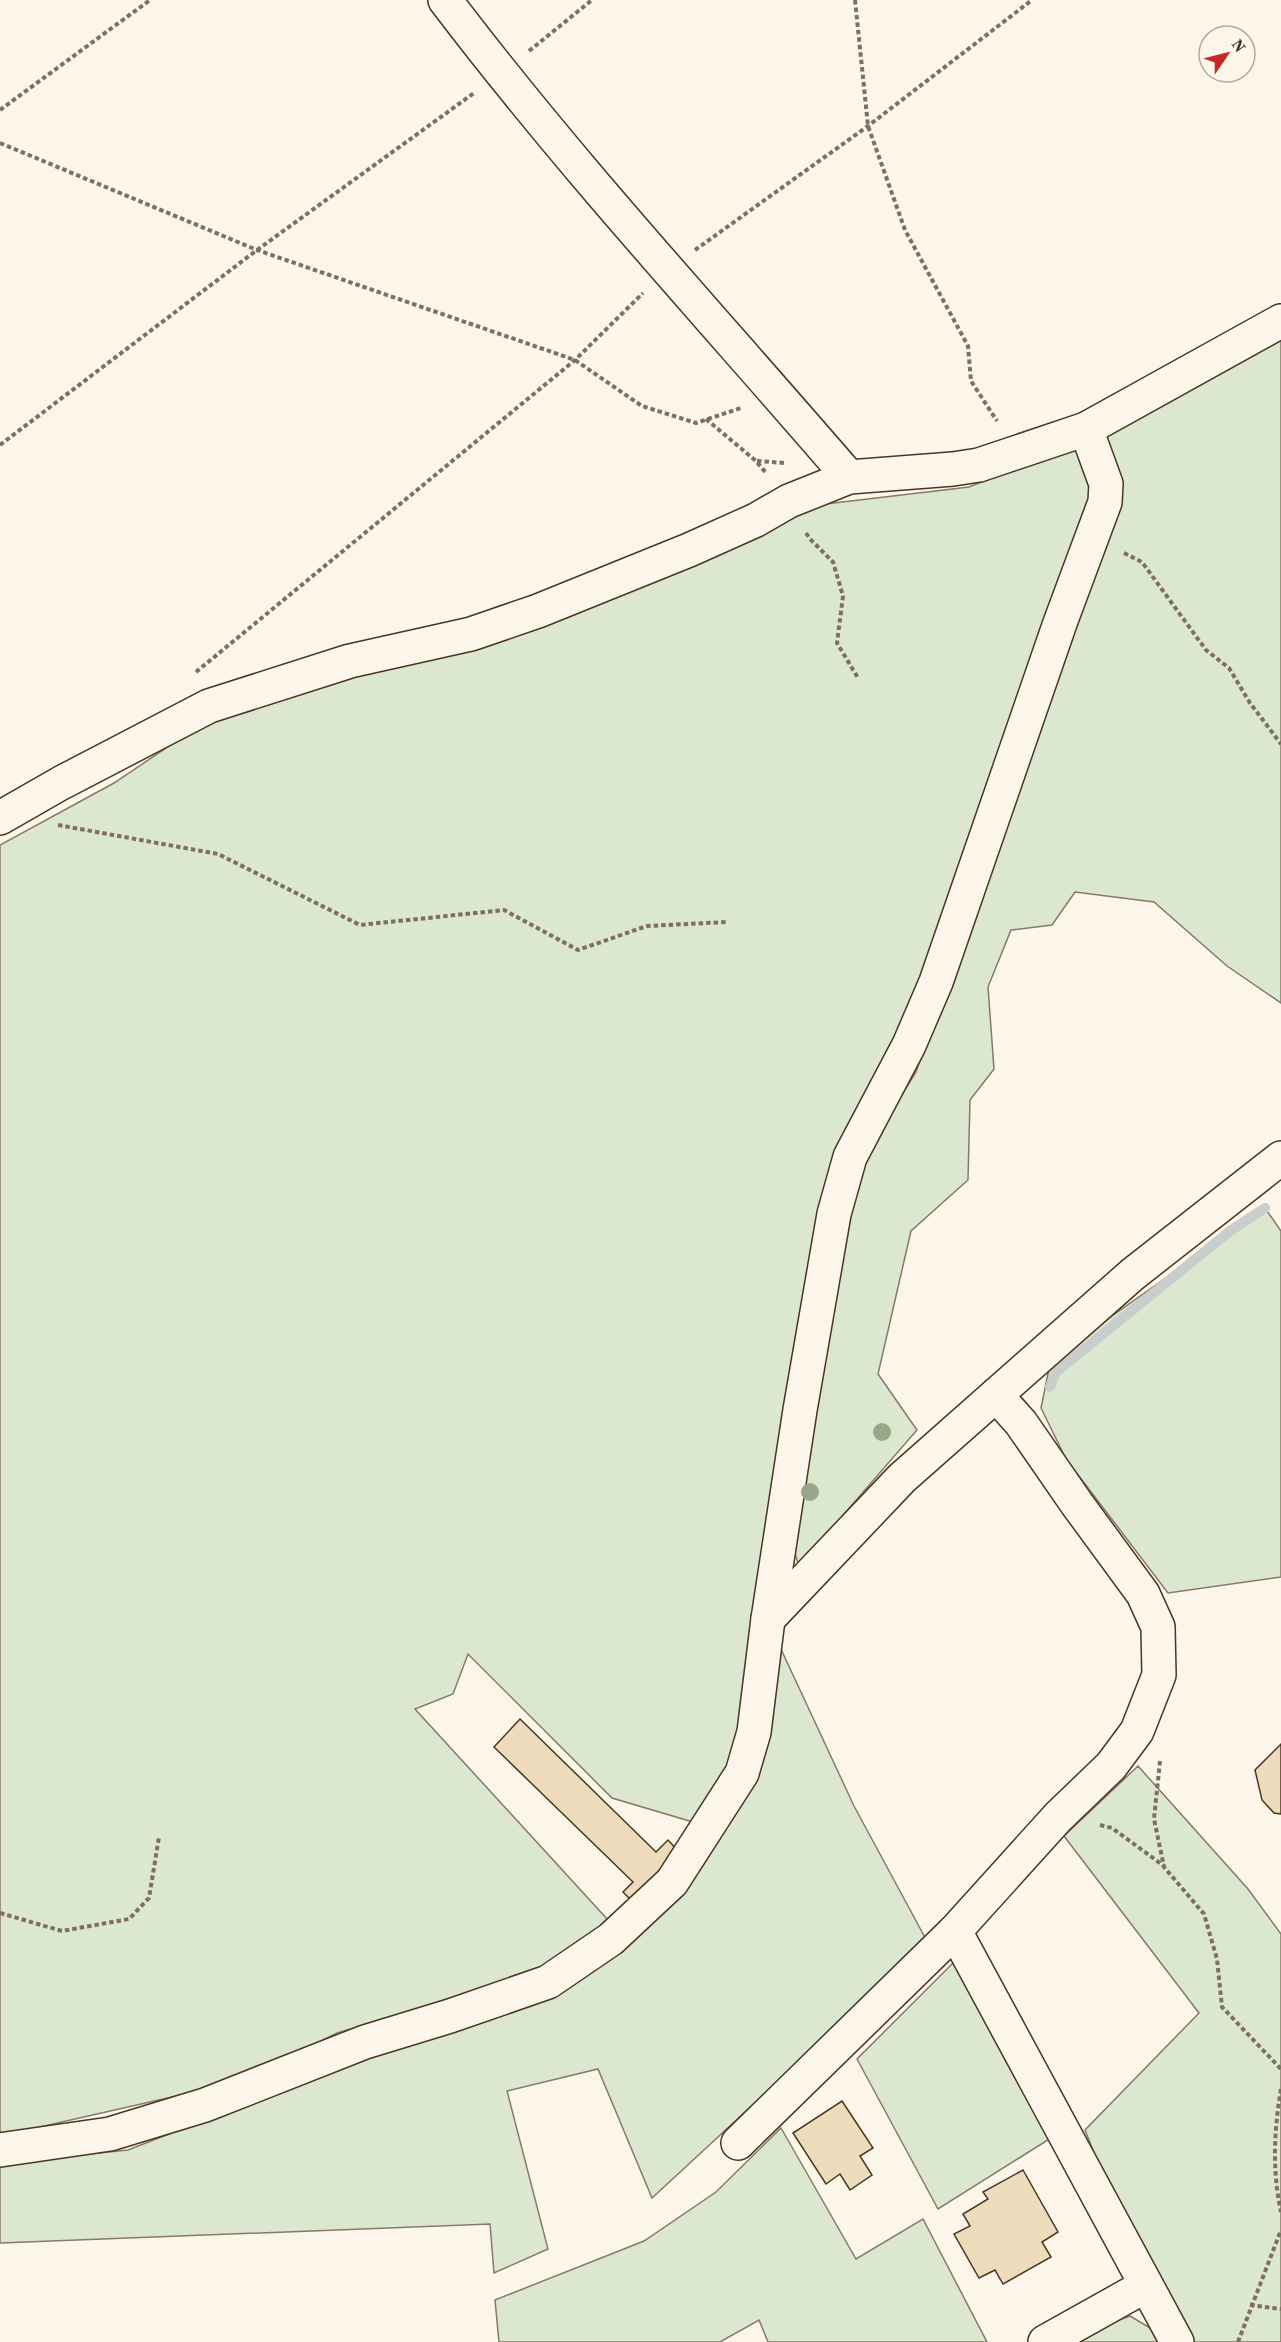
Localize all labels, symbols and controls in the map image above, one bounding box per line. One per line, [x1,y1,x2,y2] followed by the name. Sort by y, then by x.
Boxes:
[1197,24,1257,84] north arrow
[1227,34,1252,57] text: N

